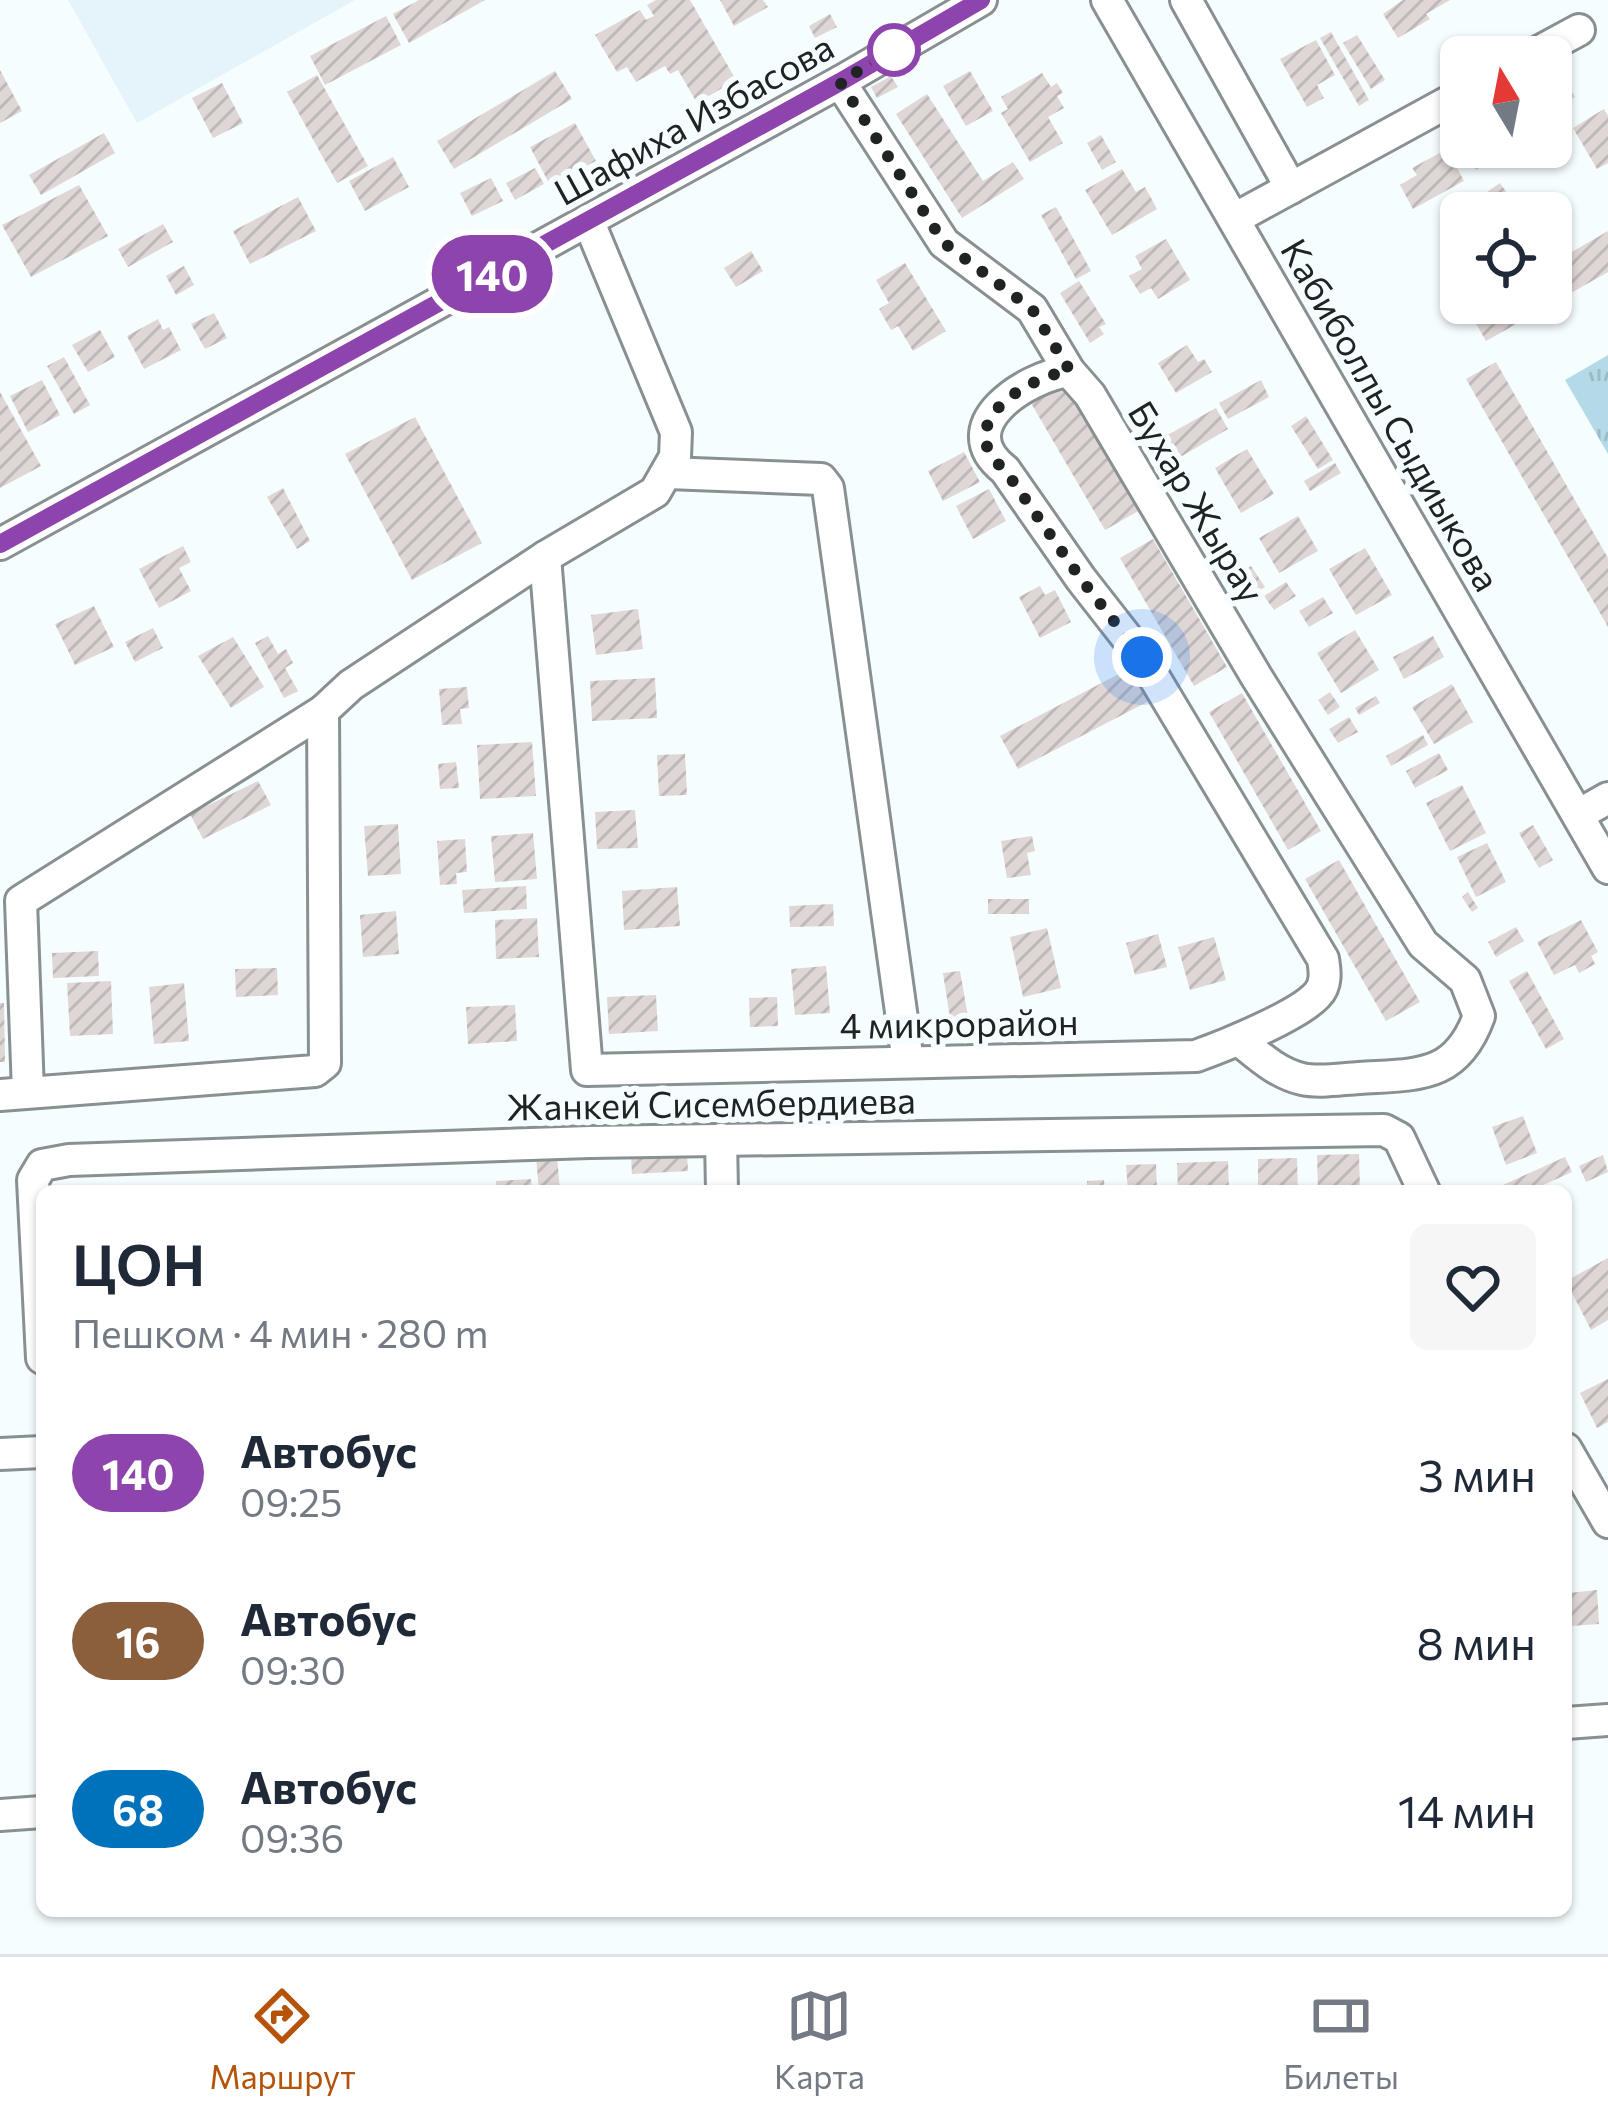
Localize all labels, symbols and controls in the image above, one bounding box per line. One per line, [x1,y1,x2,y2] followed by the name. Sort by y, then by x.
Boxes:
[546,23,840,213] street label: Шафиха Избасова
[869,25,919,75] unlabelled marker
[1440,36,1572,168] north arrow
[1440,36,1572,324] map controls
[1440,192,1572,324] button: locate
[1273,230,1511,598] street label: Кабиболлы Сыдиыкова
[423,235,561,313] line badge: 140
[456,248,528,300] text: 140
[1121,392,1275,610] street label: Бухар Жырау
[1112,627,1172,687] your location
[839,998,1079,1046] street label: 4 микрорайон
[506,1076,916,1128] street label: Жанкей Сисембердиева
[1410,1224,1536,1350] button: heart
[72,1228,205,1298] text: ЦОН
[72,1308,489,1356] text: Пешком · 4 мин · 280 m
[240,1422,417,1477] text: Автобус
[1418,1446,1536,1501] text: 3 мин
[102,1447,174,1499] text: 140
[240,1477,342,1525] text: 09:25
[240,1590,417,1645] text: Автобус
[1417,1614,1536,1669] text: 8 мин
[116,1615,160,1667] text: 16
[240,1645,346,1693] text: 09:30
[240,1758,417,1813] text: Автобус
[1398,1782,1536,1837] text: 14 мин
[112,1783,164,1835] text: 68
[240,1813,344,1861] text: 09:36
[209,1983,356,2096] tab: Маршрут
[774,1983,865,2096] tab: Карта
[1283,1983,1399,2096] tab: Билеты

